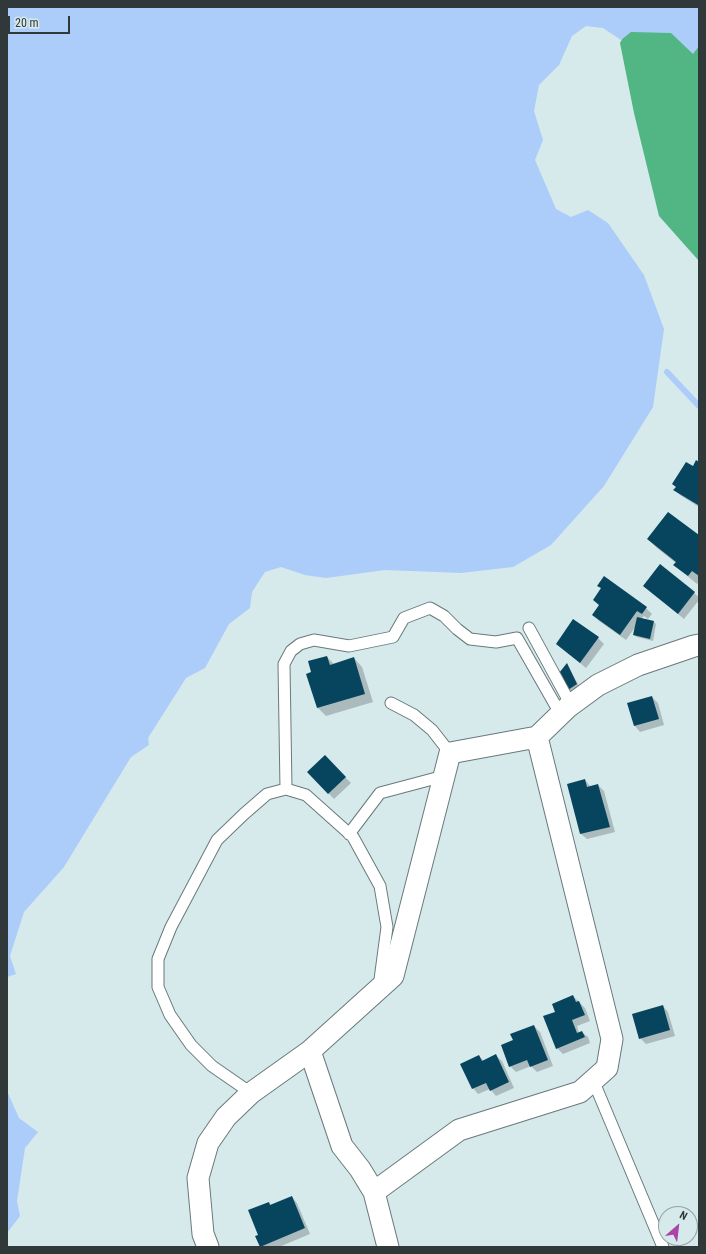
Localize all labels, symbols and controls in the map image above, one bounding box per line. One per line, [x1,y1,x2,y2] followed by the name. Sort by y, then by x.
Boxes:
[10,8,72,34] scale bar
[15,16,39,30] text: 20 m
[658,1206,698,1246] north arrow
[677,1209,689,1223] text: N

